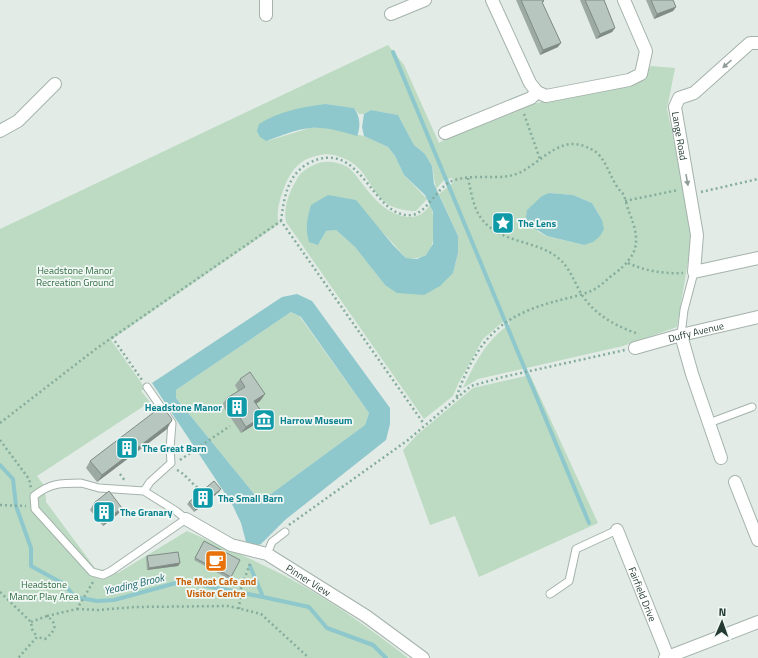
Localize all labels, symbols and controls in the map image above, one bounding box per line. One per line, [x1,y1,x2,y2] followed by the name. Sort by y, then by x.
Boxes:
[722,59,732,69] one-way arrow
[668,110,691,161] street label: Lange Road
[685,174,691,186] one-way arrow
[490,210,516,236] place icon: The Lens
[518,216,556,231] place label: The Lens
[36,263,114,290] park label: Headstone Manor Recreation Ground
[666,318,725,346] street label: Duffy Avenue
[224,394,250,420] building icon: Headstone Manor
[145,400,222,415] place label: Headstone Manor
[251,407,277,433] museum icon: Harrow Museum
[280,413,352,428] place label: Harrow Museum
[114,435,140,461] building icon: The Great Barn
[142,441,206,456] place label: The Great Barn
[190,485,216,511] building icon: The Small Barn
[218,491,283,506] place label: The Small Barn
[91,499,117,525] building icon: The Granary
[120,505,172,520] place label: The Granary
[203,548,229,574] cafe icon: The Moat Cafe and Visitor Centre
[283,561,334,600] street label: Pinner View
[624,565,660,624] street label: Fairfield Drive
[102,569,167,599] water label: Yeading Brook
[176,574,256,601] place label: The Moat Cafe and Visitor Centre
[9,577,79,604] park label: Headstone Manor Play Area
[702,602,742,642] north arrow
[718,604,726,620] text: N

